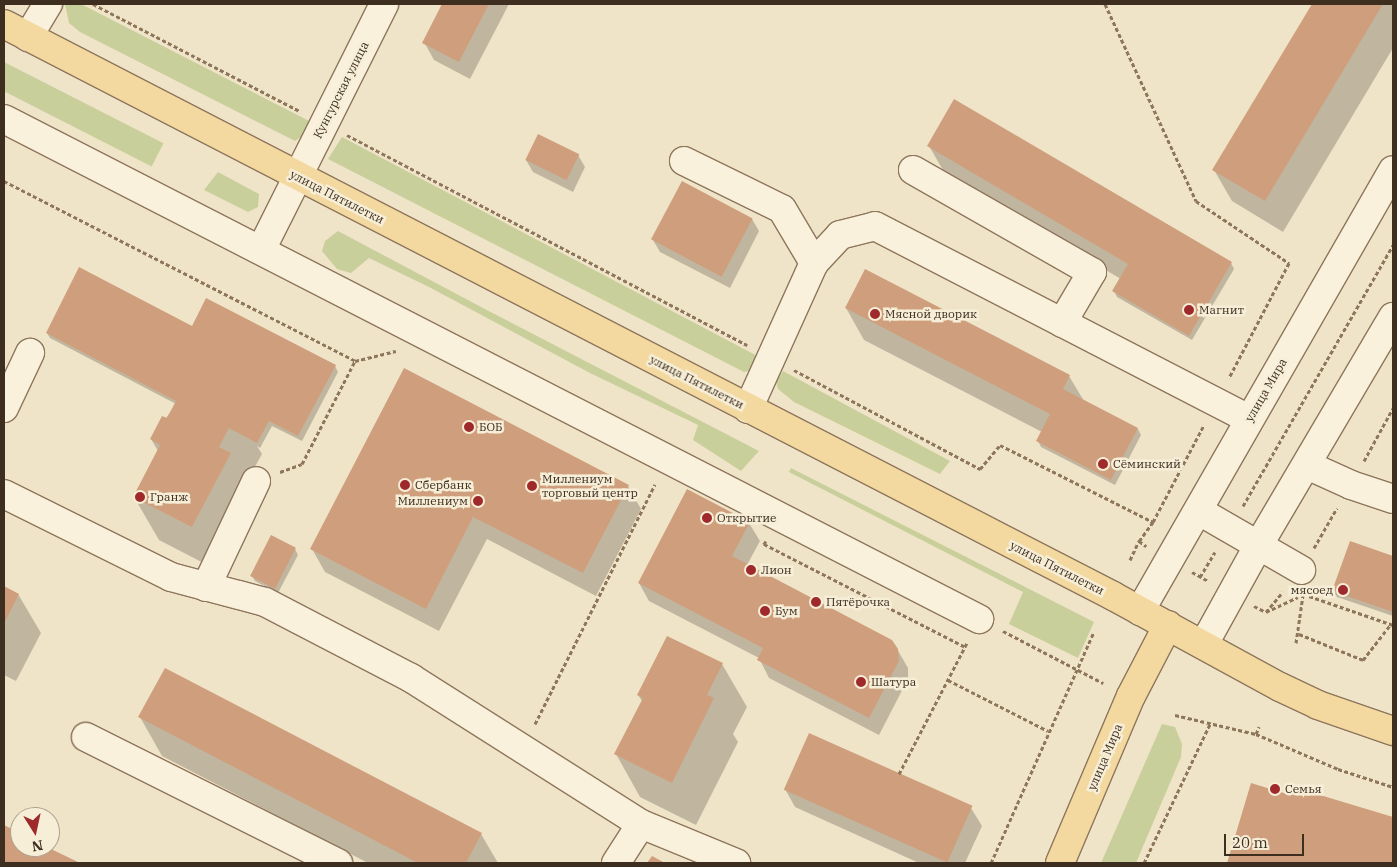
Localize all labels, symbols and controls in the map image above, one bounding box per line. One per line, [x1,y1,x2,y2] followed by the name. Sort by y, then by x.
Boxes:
[310,39,372,141] street label: Кунгурская улица
[288,167,386,227] street label: улица Пятилетки
[1199,303,1244,317] place label: Магнит
[1183,304,1195,316] marker: Магнит
[885,307,977,321] place label: Мясной дворик
[869,308,881,320] marker: Мясной дворик
[648,352,746,412] street label: улица Пятилетки
[1242,356,1290,424] street label: улица Мира
[479,420,502,434] place label: БОБ
[463,421,475,433] marker: БОБ
[1113,457,1181,471] place label: Сёминский
[1097,458,1109,470] marker: Сёминский
[542,472,638,500] place label: Миллениум торговый центр
[415,478,471,492] place label: Сбербанк
[399,479,411,491] marker: Сбербанк
[526,480,538,492] marker: Миллениум торговый центр
[150,490,188,504] place label: Гранж
[134,491,146,503] marker: Гранж
[397,494,468,508] place label: Миллениум
[472,495,484,507] marker: Миллениум
[717,511,777,525] place label: Открытие
[701,512,713,524] marker: Открытие
[1008,538,1106,598] street label: улица Пятилетки
[761,563,792,577] place label: Лион
[745,564,757,576] marker: Лион
[1290,583,1333,597] place label: мясоед
[1337,584,1349,596] marker: мясоед
[826,595,890,609] place label: Пятёрочка
[810,596,822,608] marker: Пятёрочка
[775,604,798,618] place label: Бум
[759,605,771,617] marker: Бум
[871,675,916,689] place label: Шатура
[855,676,867,688] marker: Шатура
[1085,722,1125,792] street label: улица Мира
[1285,782,1322,796] place label: Семья
[1269,783,1281,795] marker: Семья
[10,807,60,857] north arrow
[1227,824,1307,856] scale bar
[1232,833,1268,852] text: 20 m
[30,836,44,856] text: N

